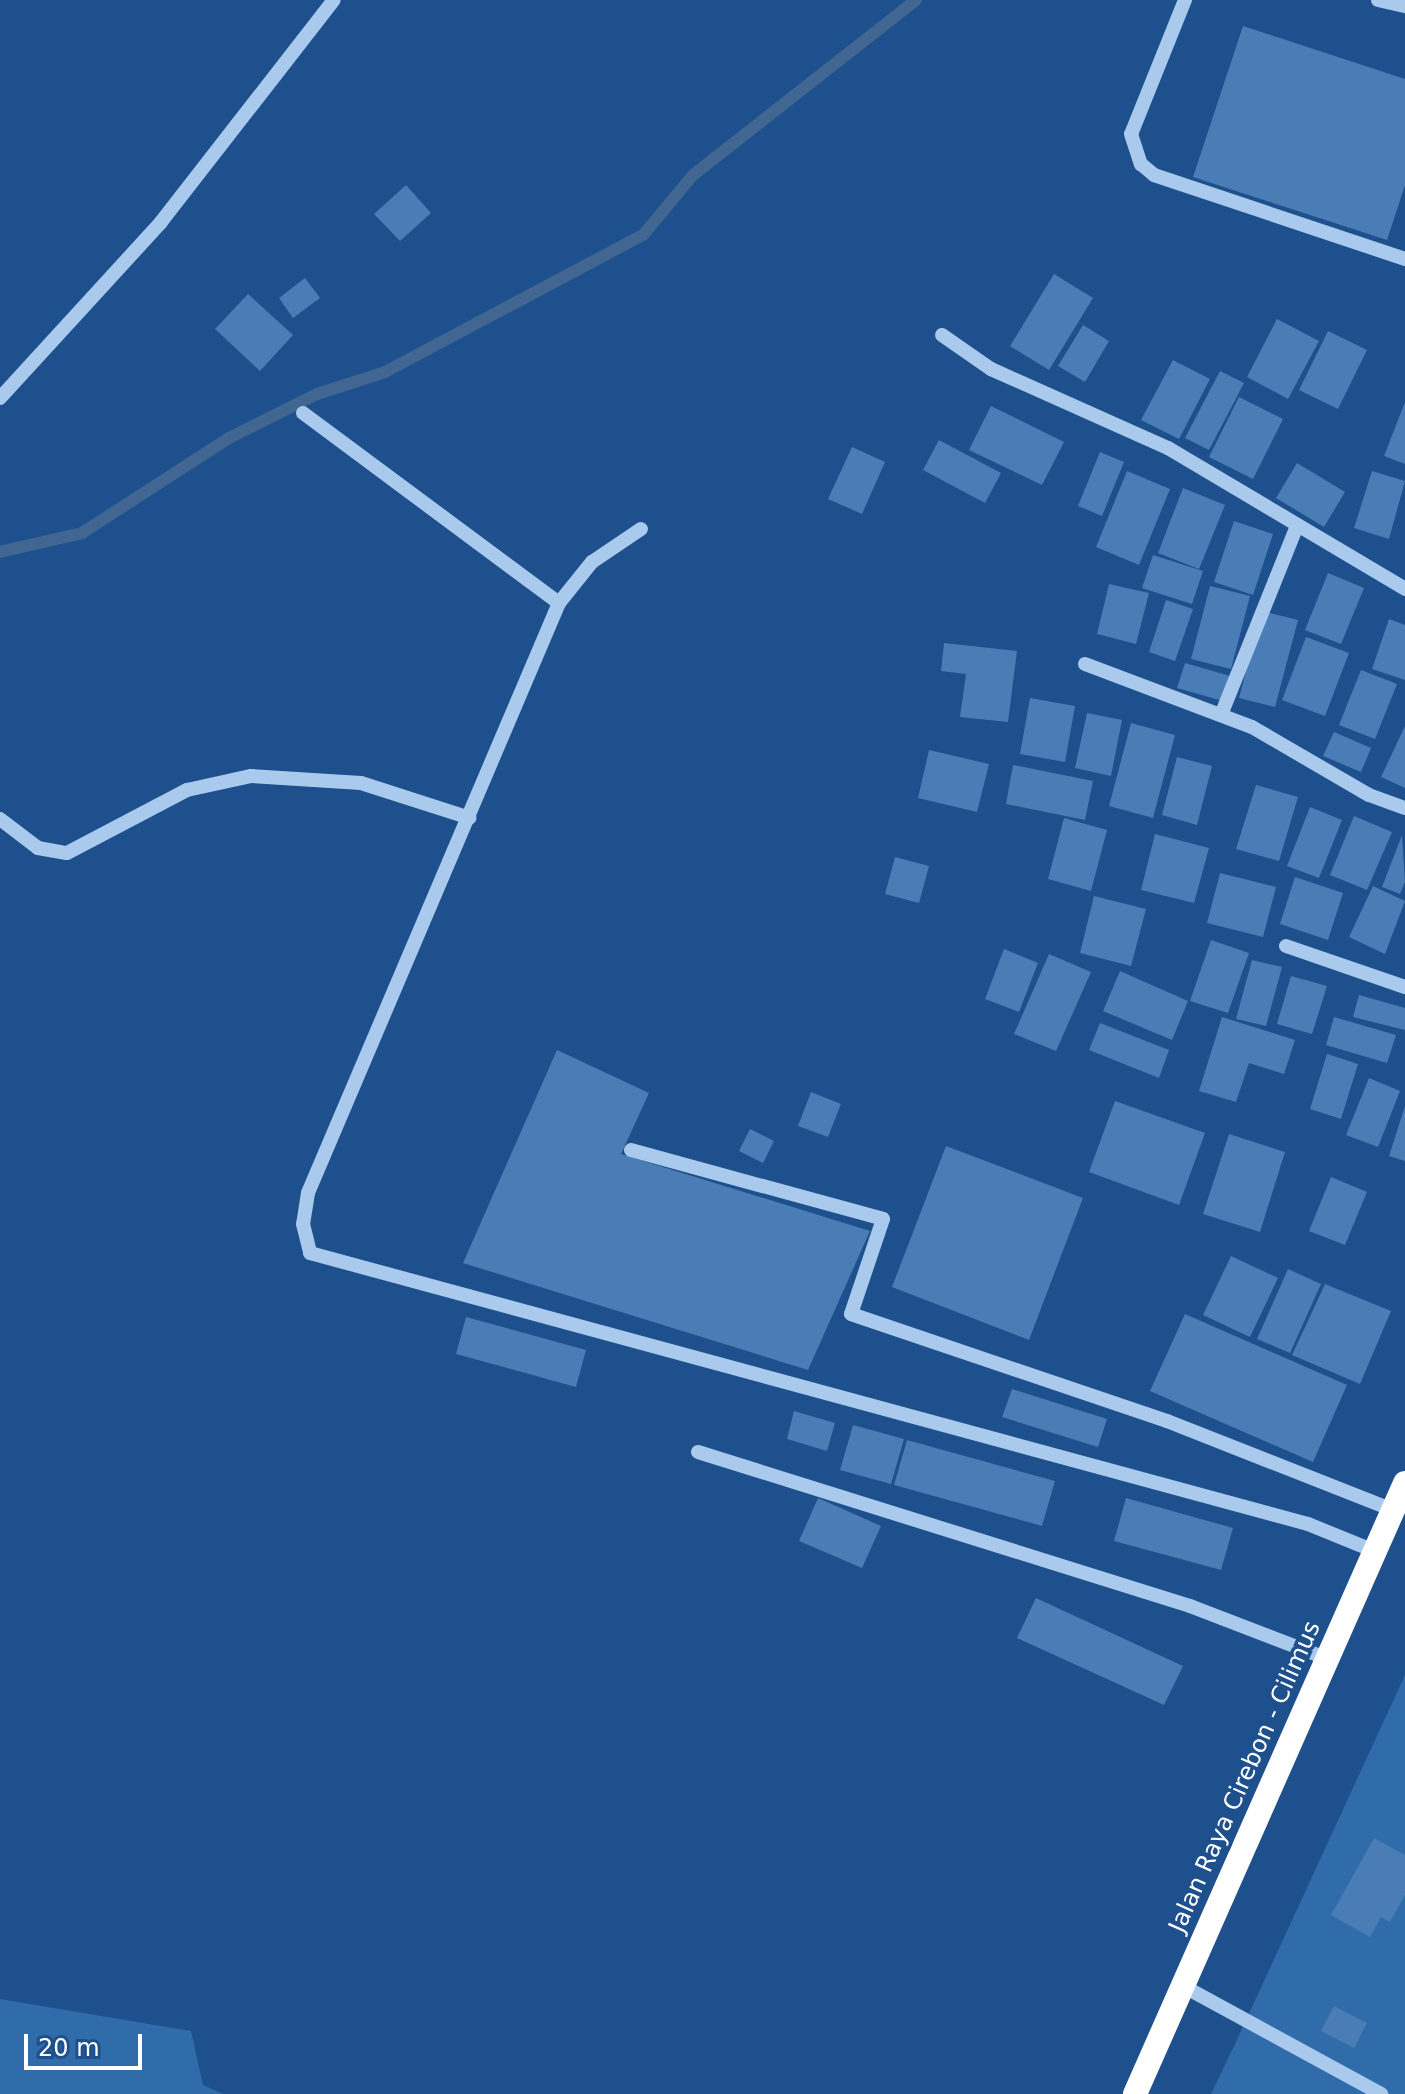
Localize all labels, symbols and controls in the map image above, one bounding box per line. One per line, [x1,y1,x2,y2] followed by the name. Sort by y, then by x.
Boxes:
[1163,1617,1327,1937] street label: Jalan Raya Cirebon - Cilimus
[28,2018,146,2068] scale bar
[38,2034,100,2062] text: 20 m

